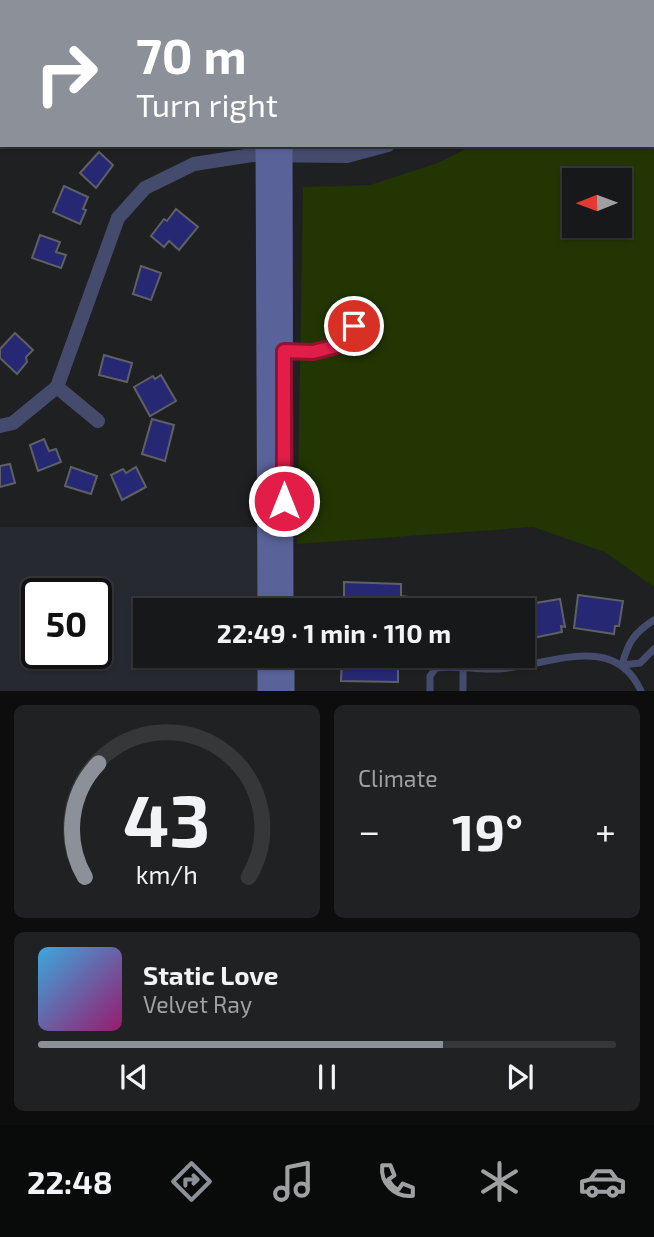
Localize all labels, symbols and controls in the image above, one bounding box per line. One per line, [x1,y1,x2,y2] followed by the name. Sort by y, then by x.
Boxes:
[136,25,247,84] text: 70 m
[21,28,112,119] icon: right
[136,85,278,123] text: Turn right
[562,168,632,238] north arrow
[562,168,632,238] map controls
[324,296,384,356] pin
[335,307,373,345] icon: arrive
[247,464,321,538] position arrow
[21,578,112,669] speed limit sign: 50
[217,617,451,648] text: 22:49 · 1 min · 110 m
[358,764,438,792] text: Climate
[123,775,211,863] text: 43
[452,799,523,861] text: 19°
[358,807,380,853] text: −
[595,807,616,853] text: +
[136,859,198,889] text: km/h
[143,959,279,990] text: Static Love
[143,990,252,1018] text: Velvet Ray
[115,1058,153,1096] icon: previous
[308,1058,346,1096] icon: pause
[501,1058,539,1096] icon: next
[167,1157,216,1206] icon: directions
[269,1157,318,1206] icon: music
[372,1157,421,1206] icon: phone
[475,1157,524,1206] icon: climate
[578,1157,627,1206] icon: car
[27,1162,113,1200] text: 22:48

